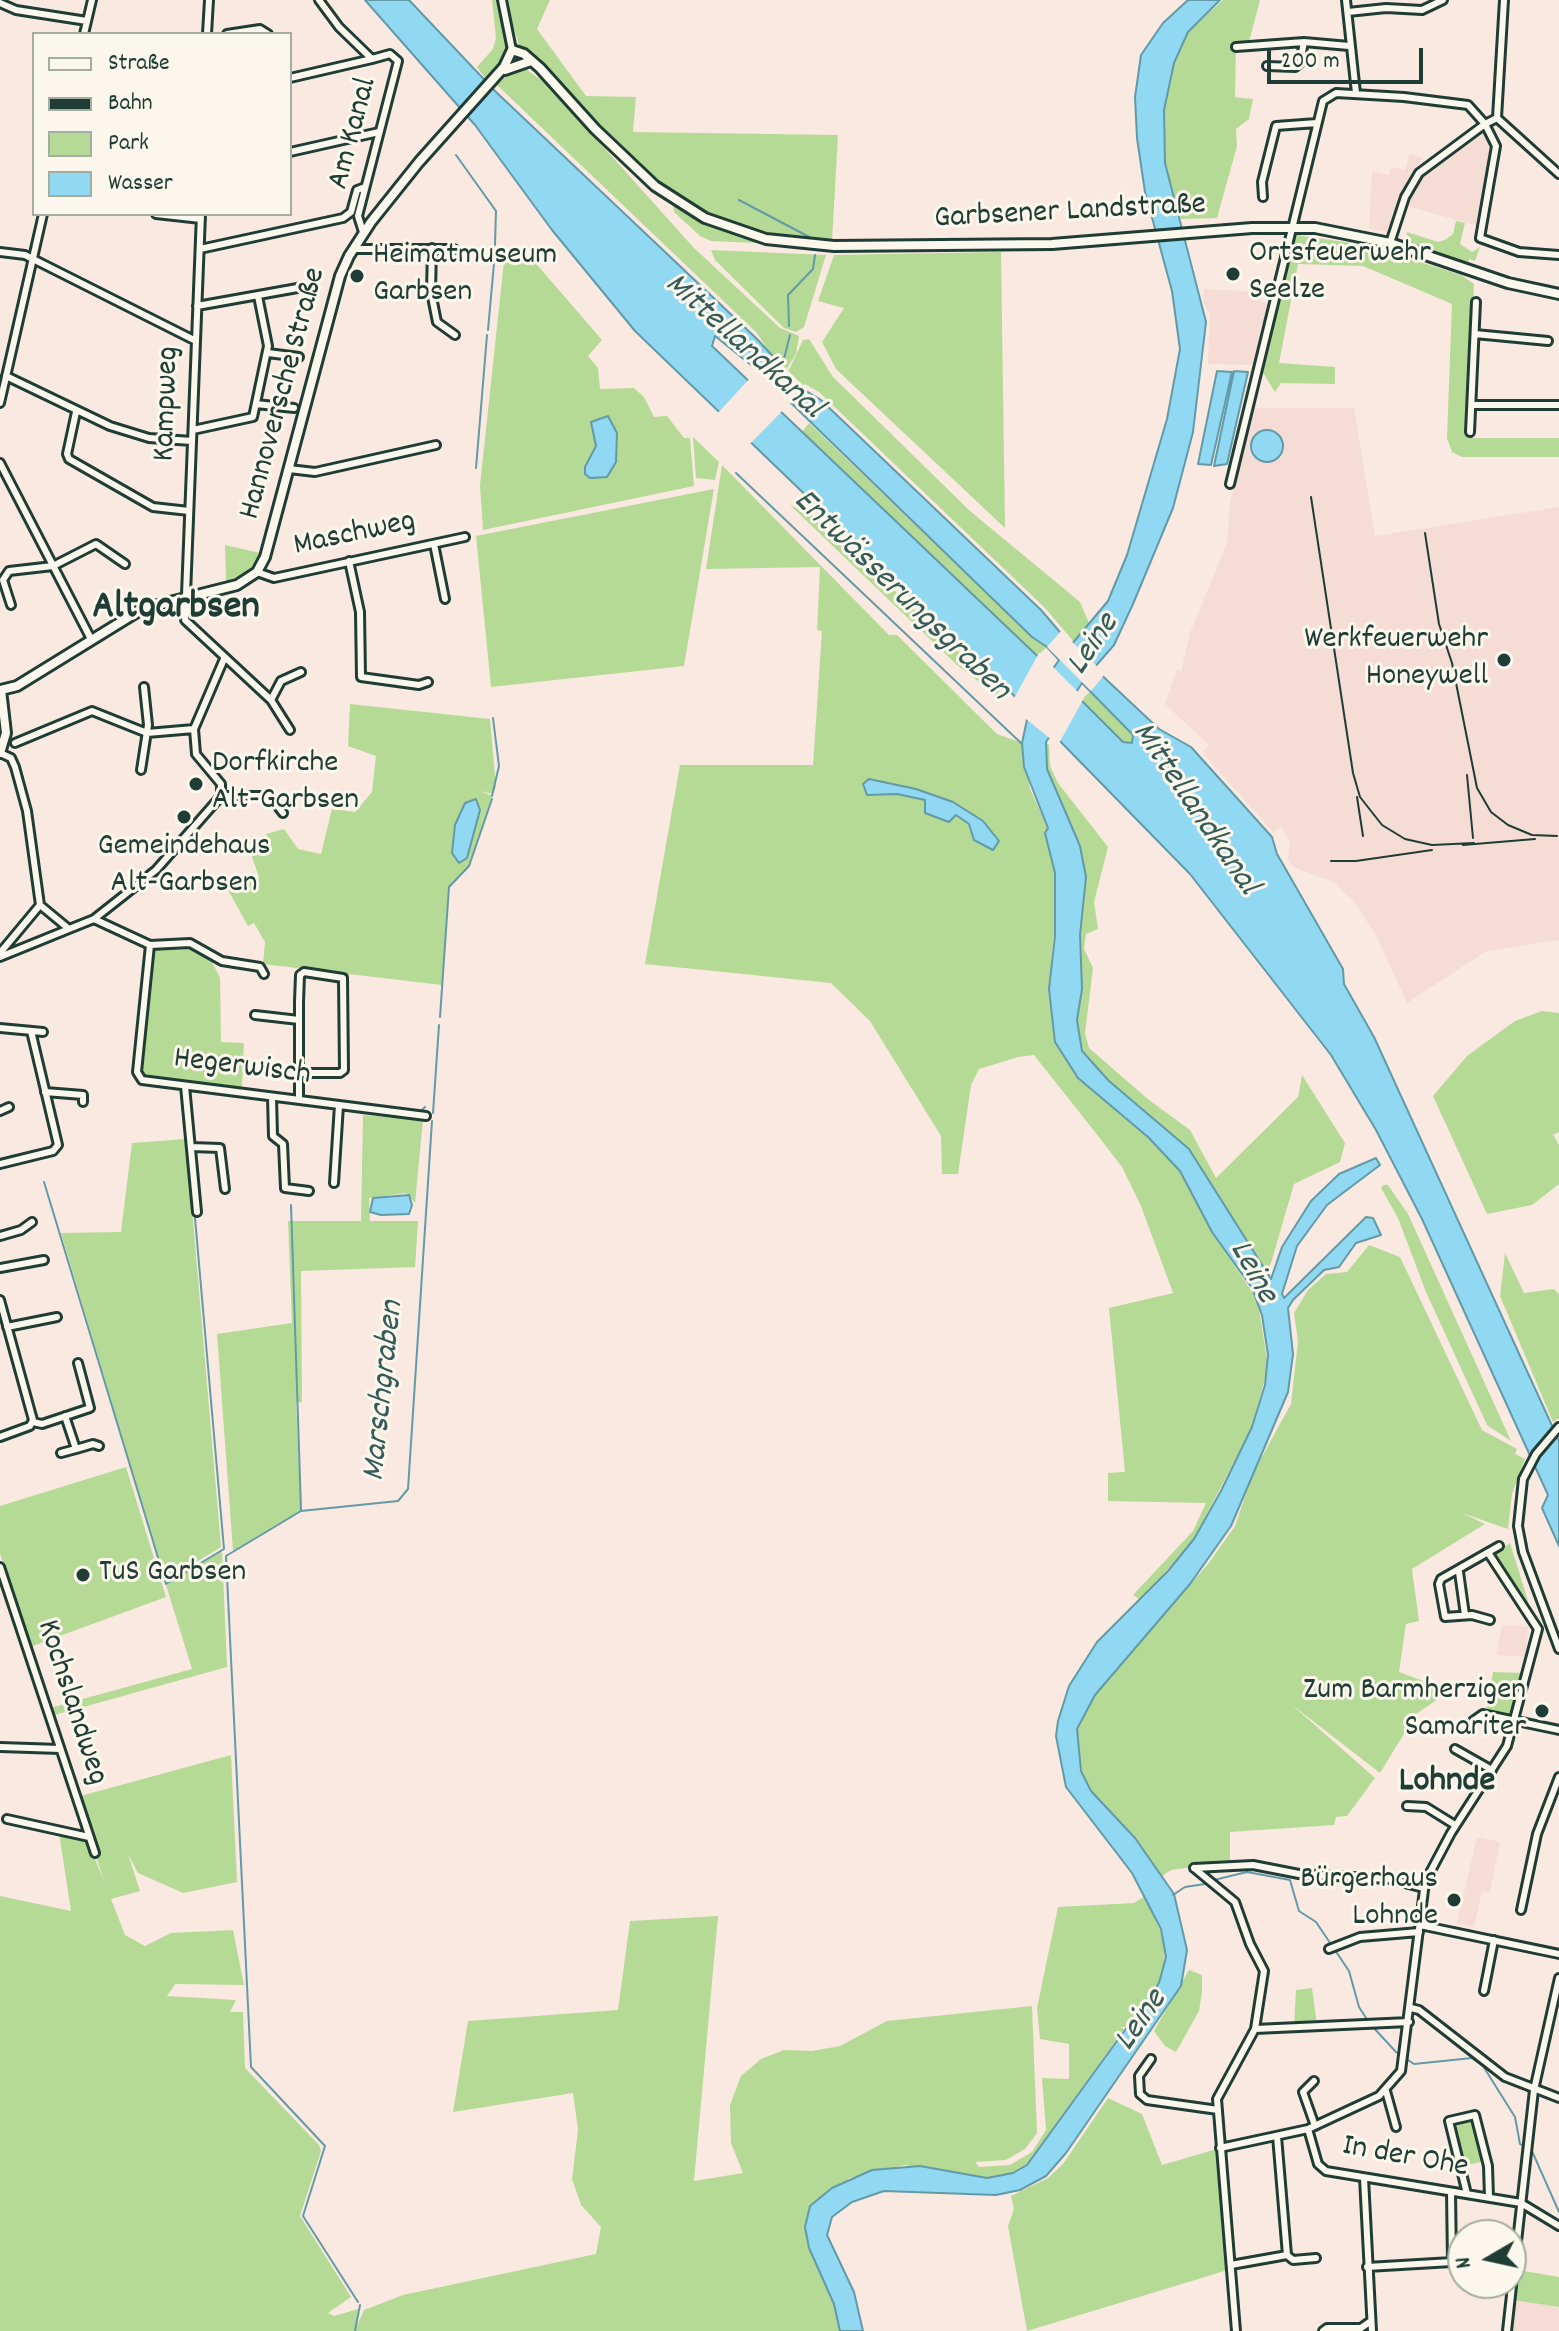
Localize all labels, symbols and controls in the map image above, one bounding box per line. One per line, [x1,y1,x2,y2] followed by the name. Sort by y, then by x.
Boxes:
[32,32,292,216] legend
[1271,32,1427,82] scale bar
[1281,45,1340,79] text: 200 m
[108,47,170,81] text: Straße
[322,74,388,194] street label: Am Kanal
[108,87,153,121] text: Bahn
[108,127,149,161] text: Park
[108,167,173,201] text: Wasser
[933,188,1207,240] street label: Garbsener Landstraße
[1249,237,1431,312] place label: Ortsfeuerwehr Seelze
[373,239,557,314] place label: Heimatmuseum Garbsen
[233,264,337,524] street label: Hannoversche Straße
[1224,265,1242,283] marker: Ortsfeuerwehr Seelze
[654,266,830,430] water label: Mittellandkanal
[348,267,366,285] marker: Heimatmuseum Garbsen
[148,346,190,462] street label: Kampweg
[783,483,1017,711] water label: Entwässerungsgraben
[291,504,419,568] street label: Maschweg
[92,587,260,635] district label: Altgarbsen
[1060,607,1130,685] water label: Leine
[1304,623,1488,698] place label: Werkfeuerwehr Honeywell
[1495,651,1513,669] marker: Werkfeuerwehr Honeywell
[1120,716,1266,904] water label: Mittellandkanal
[212,747,359,822] place label: Dorfkirche Alt-Garbsen
[187,775,205,793] marker: Dorfkirche Alt-Garbsen
[175,808,193,826] marker: Gemeindehaus Alt-Garbsen
[98,830,270,905] place label: Gemeindehaus Alt-Garbsen
[171,1042,313,1096] street label: Hegerwisch
[1217,1234,1285,1312] water label: Leine
[356,1299,416,1483] water label: Marschgraben
[99,1556,246,1594] place label: TuS Garbsen
[74,1566,92,1584] marker: TuS Garbsen
[25,1616,115,1790] street label: Kochslandweg
[1303,1674,1526,1749] place label: Zum Barmherzigen Samariter
[1533,1702,1551,1720] marker: Zum Barmherzigen Samariter
[1399,1762,1495,1806] district label: Lohnde
[1300,1863,1438,1938] place label: Bürgerhaus Lohnde
[1445,1891,1463,1909] marker: Bürgerhaus Lohnde
[1107,1983,1179,2061] water label: Leine
[1339,2129,1471,2189] street label: In der Ohe
[1447,2219,1527,2299] north arrow
[1449,2255,1481,2270] text: N

